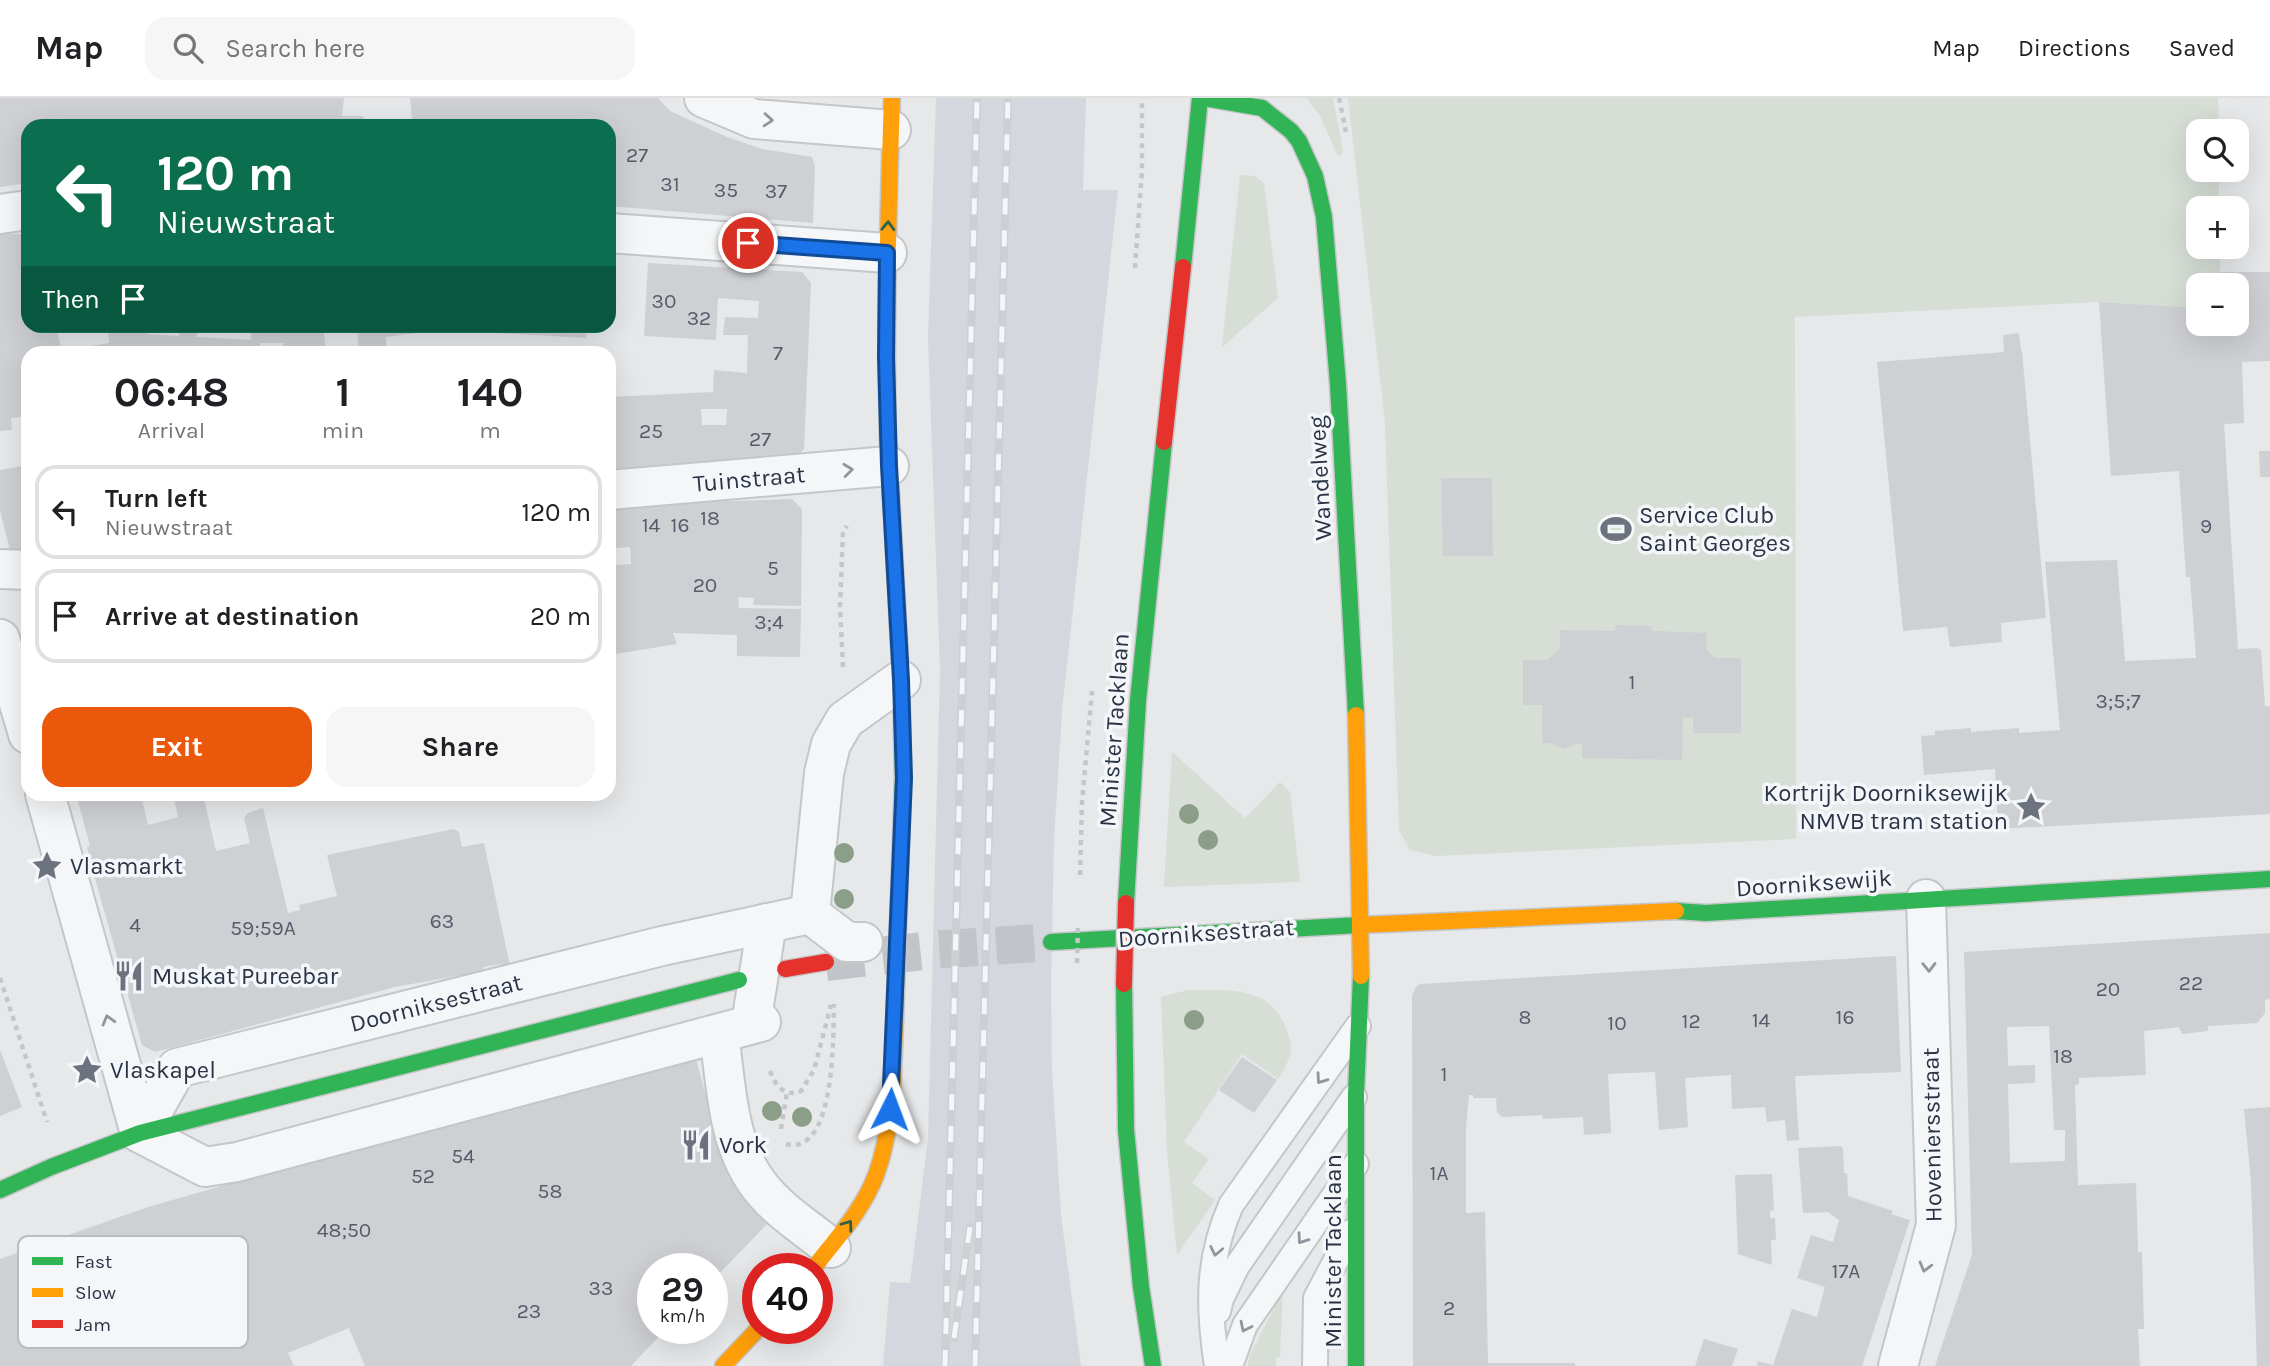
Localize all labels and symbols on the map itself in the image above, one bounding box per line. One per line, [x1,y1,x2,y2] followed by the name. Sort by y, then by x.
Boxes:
[763,112,774,127] one-way arrow
[626,143,648,167] house number: 27
[660,172,680,196] house number: 31
[714,178,738,202] house number: 35
[765,179,787,203] house number: 37
[718,213,778,273] pin
[880,220,895,231] one-way arrow
[652,289,676,313] house number: 30
[687,306,711,330] house number: 32
[773,341,783,365] house number: 7
[1303,414,1337,541] street label: Wandelweg
[639,419,663,443] house number: 25
[749,427,771,451] house number: 27
[692,460,806,498] street label: Tuinstraat
[843,463,854,478] one-way arrow
[1639,501,1791,557] place label: Service Club Saint Georges
[700,506,720,530] house number: 18
[1599,512,1633,546] sports icon: Service Club Saint Georges
[642,513,661,537] house number: 14
[671,513,689,537] house number: 16
[2200,514,2212,538] house number: 9
[767,556,779,580] house number: 5
[693,573,717,597] house number: 20
[754,610,784,634] house number: 3;4
[1093,632,1135,828] street label: Minister Tacklaan
[1629,670,1635,694] house number: 1
[2095,689,2141,713] house number: 3;5;7
[1764,779,2008,835] place label: Kortrijk Doorniksewijk NMVB tram station
[2014,790,2048,824] place icon: Kortrijk Doorniksewijk NMVB tram station
[30,849,64,883] place icon: Vlasmarkt
[70,852,183,880] place label: Vlasmarkt
[1735,864,1893,902] street label: Doorniksewijk
[430,909,454,933] house number: 63
[129,913,141,937] house number: 4
[1117,913,1295,953] street label: Doorniksestraat
[230,916,296,940] house number: 59;59A
[112,959,146,993] restaurant icon: Muskat Pureebar
[152,962,339,990] place label: Muskat Pureebar
[1921,963,1937,973] one-way arrow
[347,968,525,1038] street label: Doorniksestraat
[2179,971,2203,995] house number: 22
[2096,977,2120,1001] house number: 20
[1519,1005,1531,1029] house number: 8
[1836,1005,1854,1029] house number: 16
[1752,1008,1771,1032] house number: 14
[1681,1009,1701,1033] house number: 12
[1607,1011,1627,1035] house number: 10
[102,1014,117,1026] one-way arrow
[2053,1044,2073,1068] house number: 18
[1916,1047,1948,1223] street label: Hoveniersstraat
[70,1053,104,1087] place icon: Vlaskapel
[110,1056,216,1084] place label: Vlaskapel
[1441,1062,1447,1086] house number: 1
[1317,1071,1329,1084] one-way arrow
[853,1072,927,1146] position arrow
[679,1128,713,1162] restaurant icon: Vork
[719,1131,767,1159] place label: Vork
[451,1144,475,1168] house number: 54
[1319,1154,1347,1348] street label: Minister Tacklaan
[1429,1161,1449,1185] house number: 1A
[411,1164,435,1188] house number: 52
[538,1179,562,1203] house number: 58
[317,1218,371,1242] house number: 48;50
[839,1220,852,1233] one-way arrow
[1298,1231,1310,1244] one-way arrow
[18,1236,248,1348] legend
[1209,1245,1224,1257] one-way arrow
[75,1251,112,1273] text: Fast
[742,1253,833,1344] speed limit sign: 40
[1832,1259,1860,1283] house number: 17A
[1918,1261,1933,1273] one-way arrow
[589,1276,613,1300] house number: 33
[75,1282,116,1304] text: Slow
[1443,1296,1455,1320] house number: 2
[517,1299,541,1323] house number: 23
[75,1314,111,1336] text: Jam
[1239,1320,1253,1332] one-way arrow

